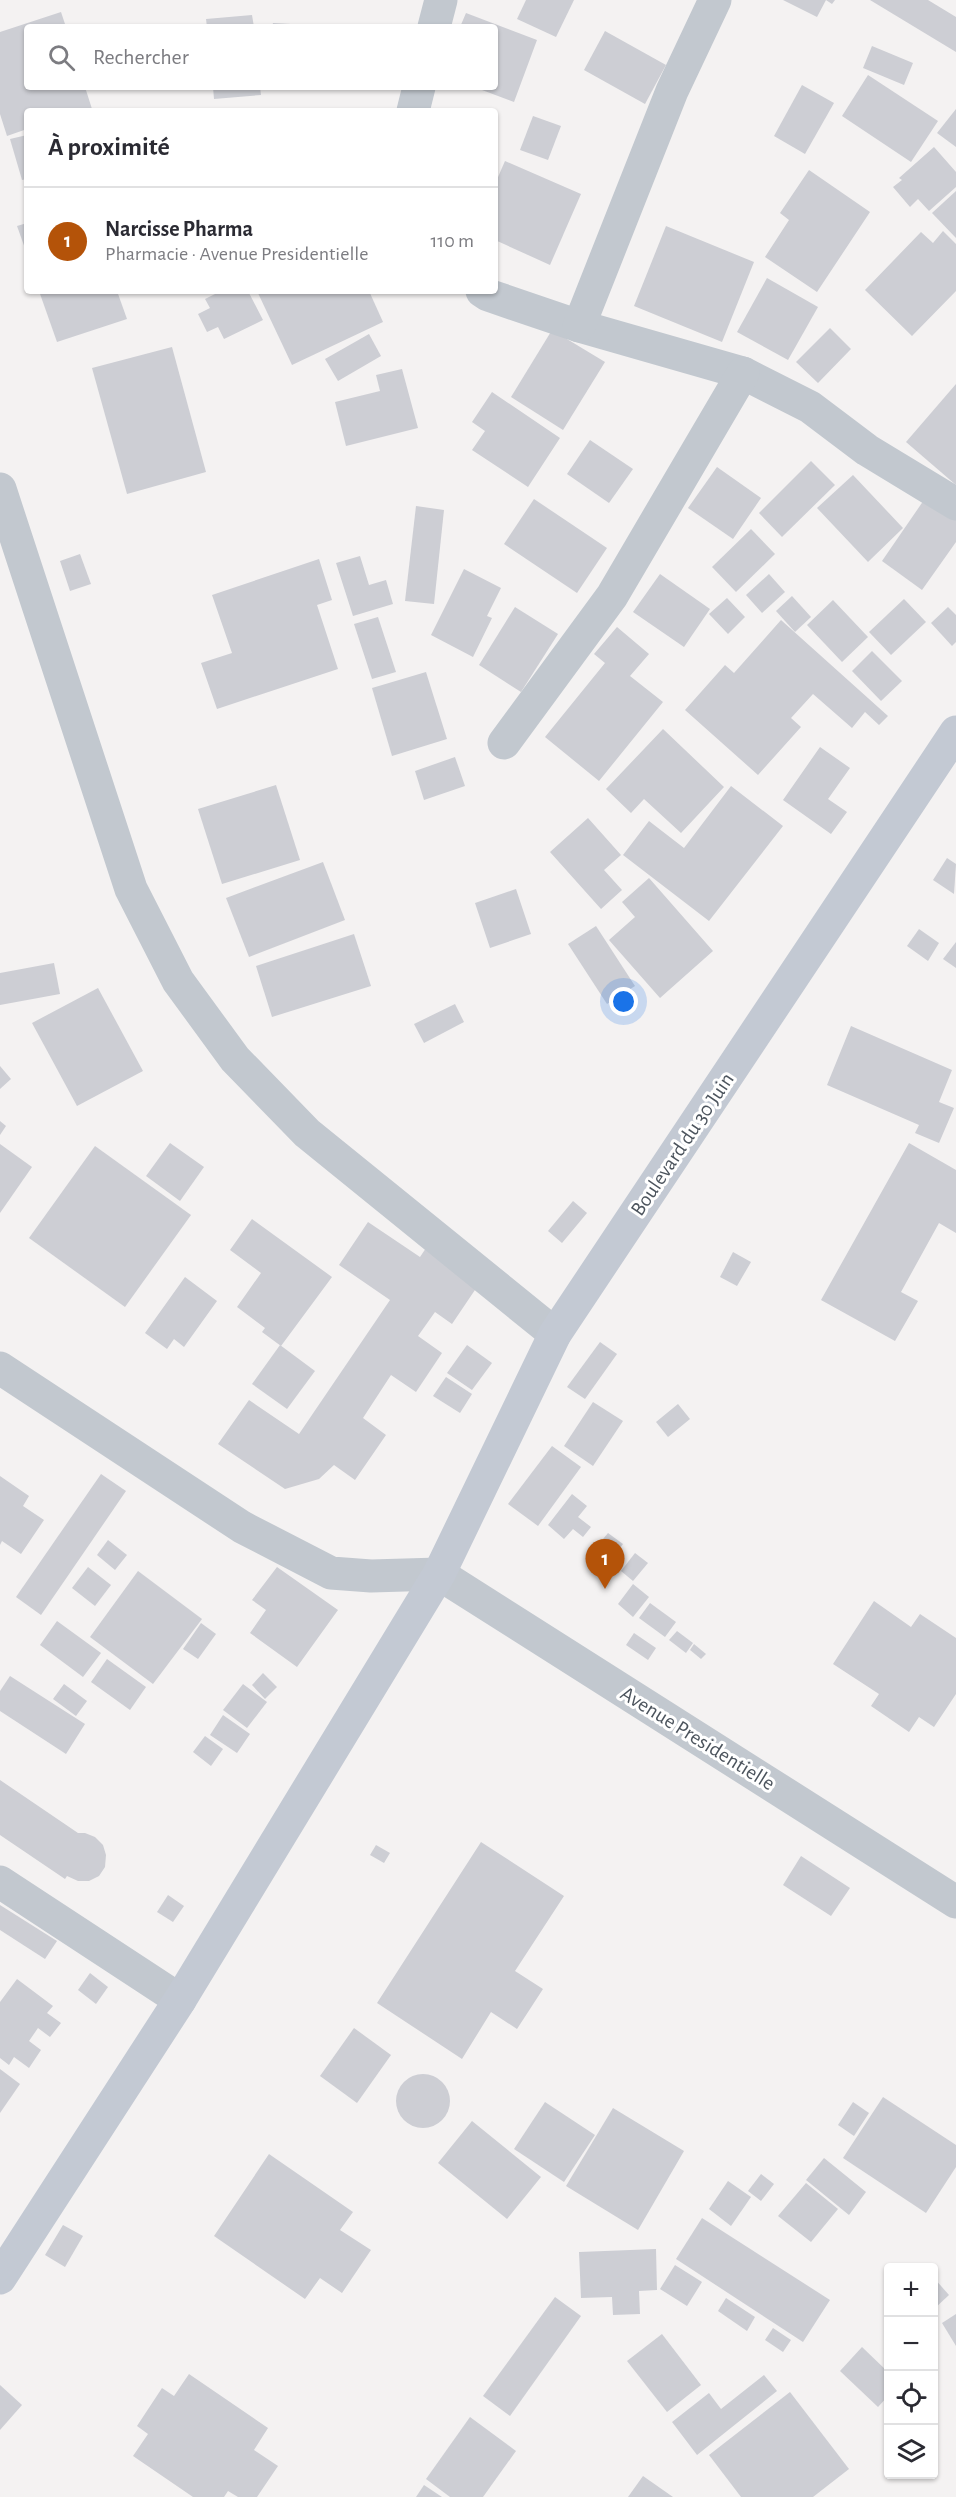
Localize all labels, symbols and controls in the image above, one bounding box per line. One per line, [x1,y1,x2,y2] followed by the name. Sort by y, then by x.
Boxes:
[24,24,498,90] search box
[45,41,78,74] icon: search
[93,46,189,68] text: Rechercher
[48,134,170,160] text: À proximité
[105,218,253,240] text: Narcisse Pharma
[64,231,71,251] text: 1
[430,231,474,251] text: 110 m
[105,244,369,264] text: Pharmacie · Avenue Presidentielle
[609,987,638,1016] your location
[627,1069,738,1219] street label: Boulevard du 30 Juin
[586,1540,624,1589] pin: 1
[617,1682,779,1794] street label: Avenue Presidentielle
[884,2263,938,2479] map controls
[884,2263,938,2317] button: +
[884,2317,938,2371] button: −
[884,2371,938,2425] button: locate
[884,2425,938,2479] button: layers

